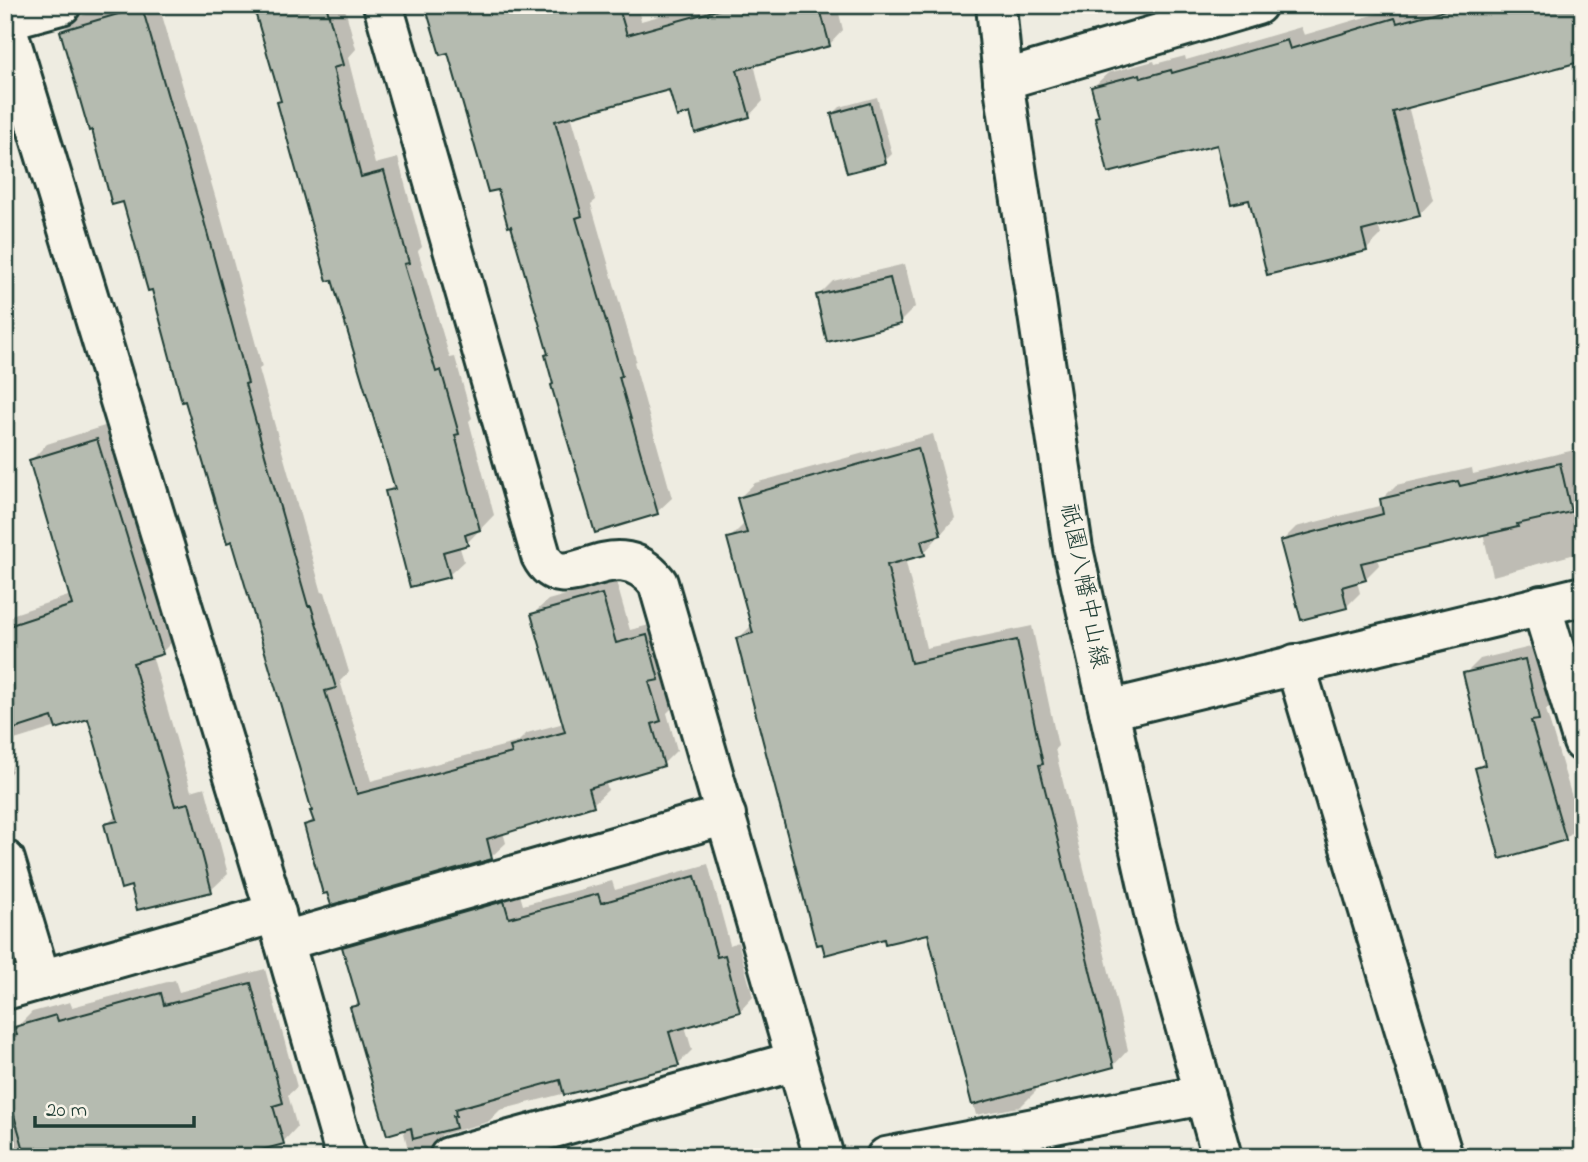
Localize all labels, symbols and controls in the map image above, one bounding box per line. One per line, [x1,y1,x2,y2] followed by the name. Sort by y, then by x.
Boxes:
[1050,500,1116,672] street label: 祇園八幡中山線
[35,1085,194,1129] scale bar
[46,1096,87,1126] text: 20 m

